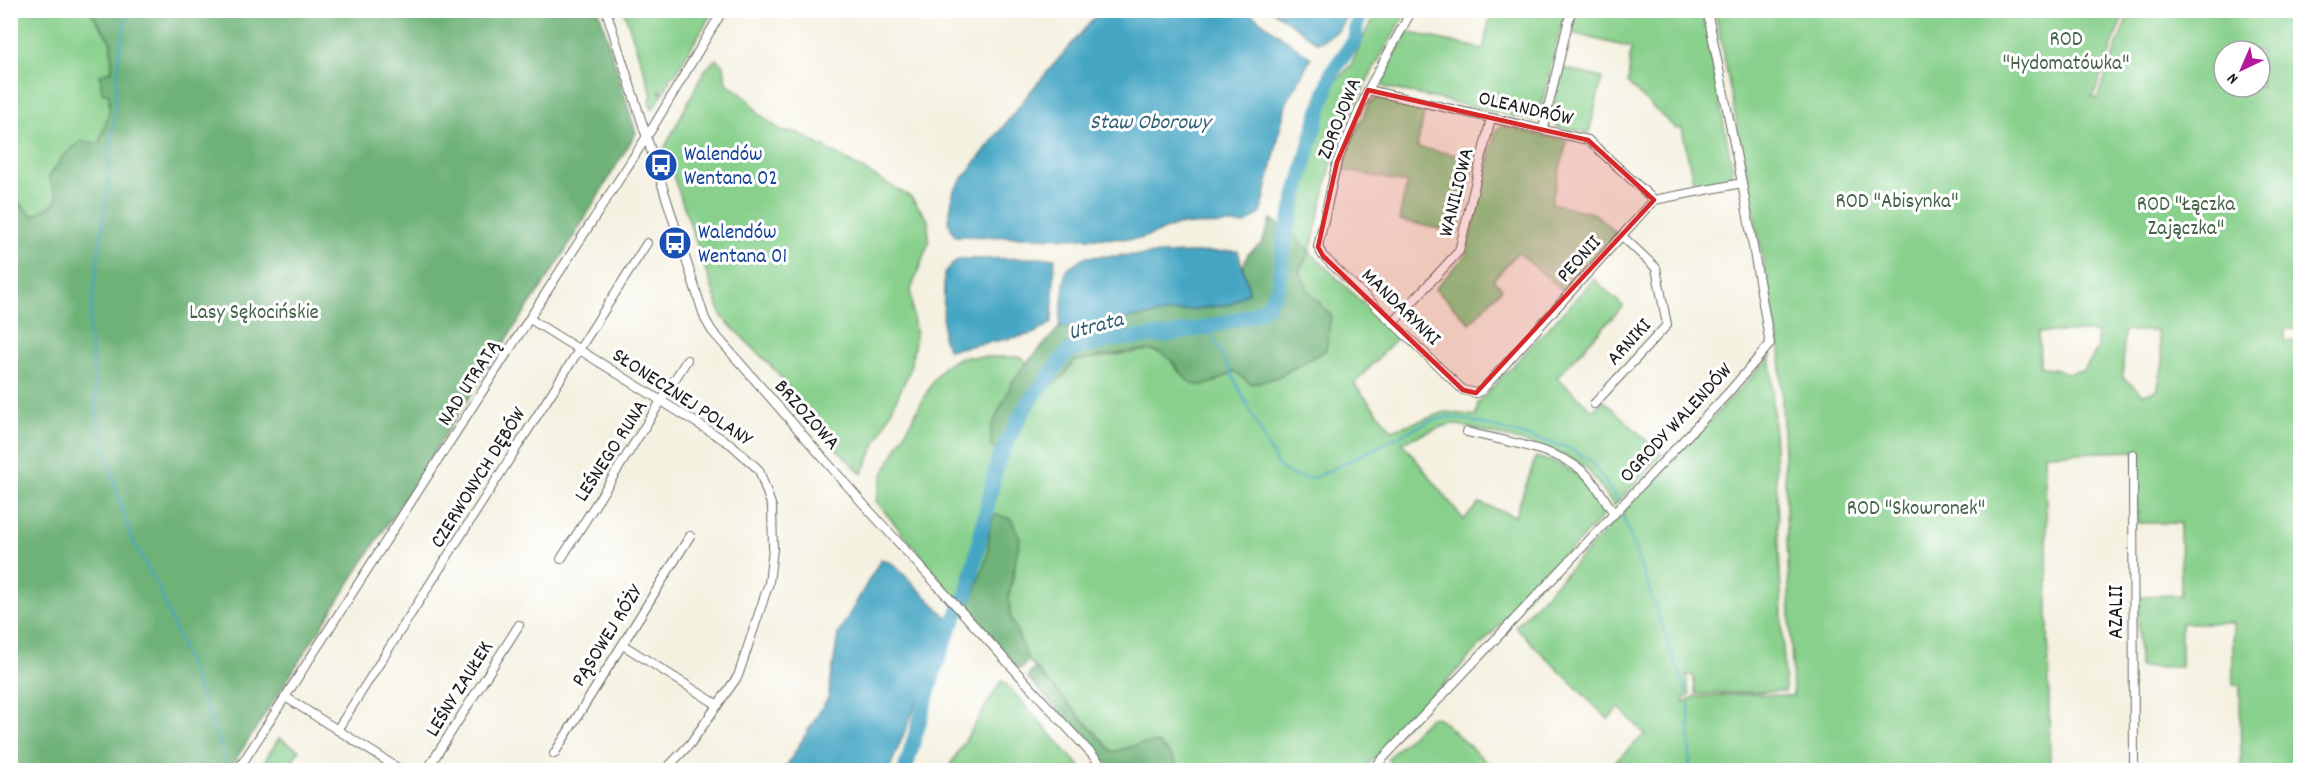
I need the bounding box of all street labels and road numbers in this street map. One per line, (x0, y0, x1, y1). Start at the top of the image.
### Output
street label: ZDROJOWA (1311, 74, 1371, 164)
street label: OLEANDRÓW (1475, 84, 1577, 136)
street label: WANILIOWA (1432, 145, 1483, 241)
street label: PEONII (1551, 229, 1610, 290)
street label: MANDARYNKI (1353, 262, 1447, 354)
street label: ARNIKI (1601, 312, 1660, 373)
street label: NAD UTRATĄ (431, 335, 510, 433)
street label: SŁONECZNEJ POLANY (605, 342, 758, 456)
street label: OGRODY WALENDÓW (1614, 357, 1742, 491)
street label: BRZOZOWA (766, 374, 846, 458)
street label: LEŚNEGO RUNA (568, 395, 657, 509)
street label: CZERWONYCH DĘBÓW (424, 401, 536, 555)
street label: PĄSOWEJ RÓŻY (565, 579, 652, 693)
street label: AZALII (2103, 585, 2133, 639)
street label: LEŚNY ZAUŁEK (419, 635, 502, 744)

